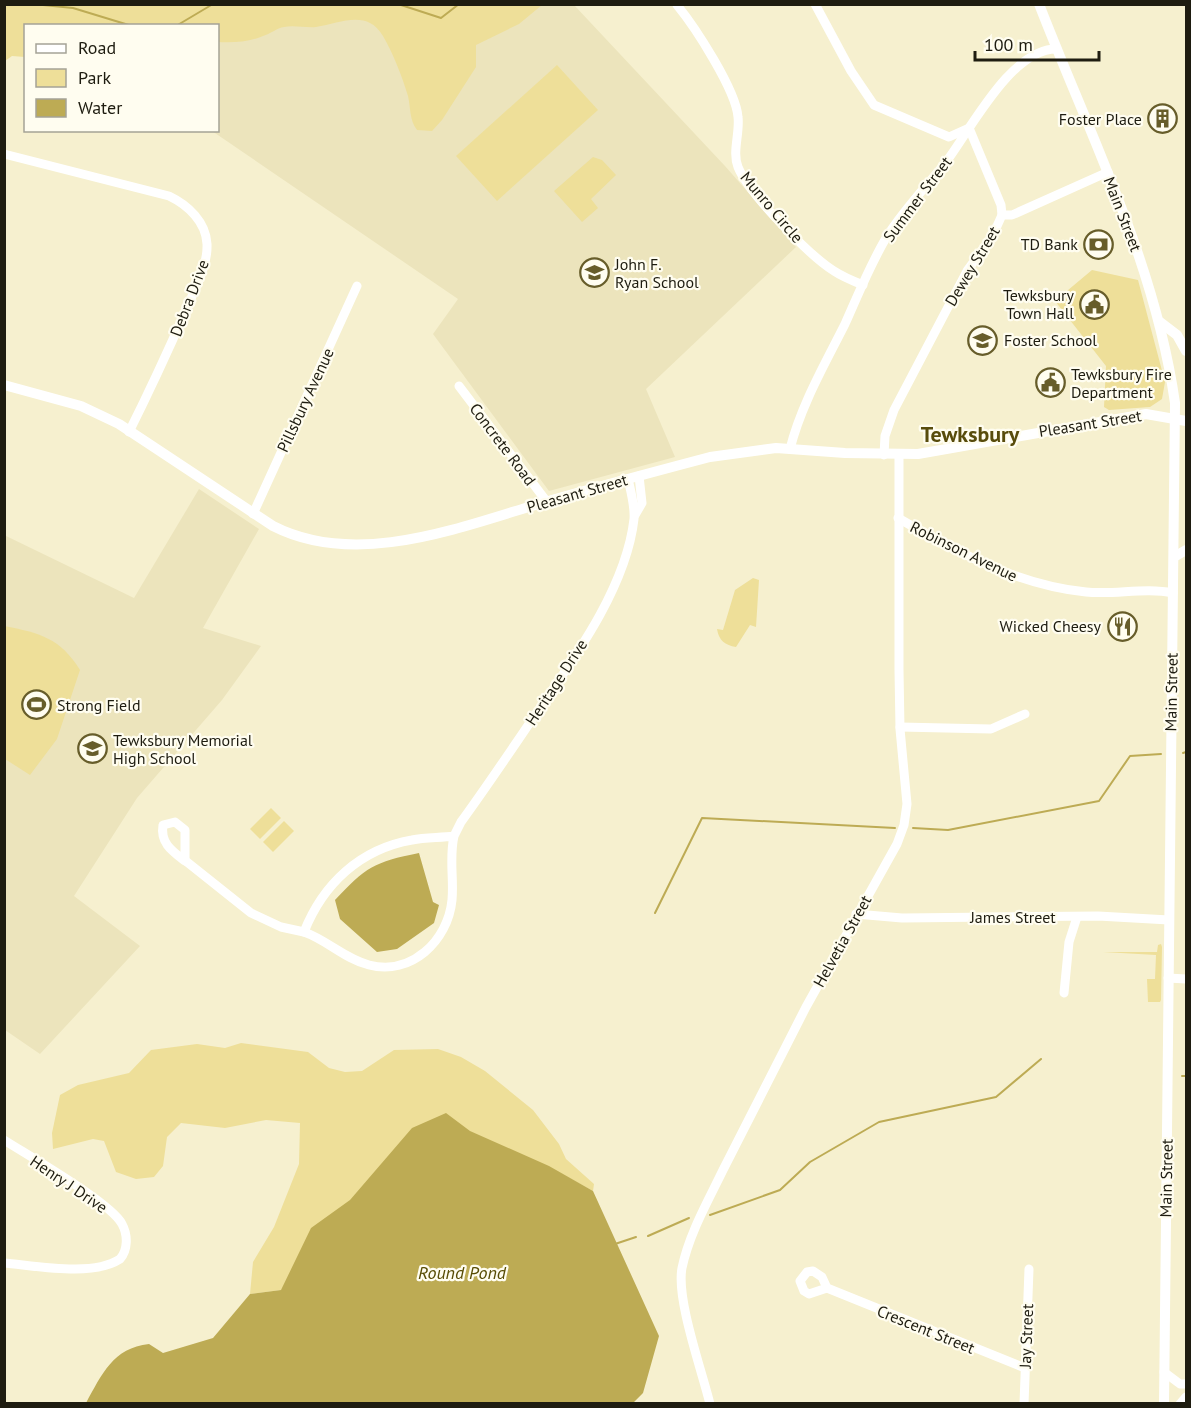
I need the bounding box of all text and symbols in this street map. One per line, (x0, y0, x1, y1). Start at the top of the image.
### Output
legend (24, 24, 219, 132)
scale bar (975, 24, 1100, 62)
text: 100 m (984, 33, 1033, 56)
text: Road (78, 36, 116, 59)
text: Park (78, 66, 111, 89)
text: Water (78, 96, 122, 119)
building icon: Foster Place (1147, 103, 1179, 135)
place label: Foster Place (1059, 109, 1142, 129)
street label: Summer Street (878, 152, 956, 246)
street label: Munro Circle (736, 167, 808, 247)
street label: Main Street (1100, 174, 1147, 255)
street label: Dewey Street (940, 222, 1004, 310)
bank icon: TD Bank (1083, 228, 1115, 260)
place label: TD Bank (1021, 234, 1078, 254)
place label: John F. Ryan School (614, 254, 699, 292)
street label: Debra Drive (165, 257, 213, 339)
school or university icon: John F. Ryan School (578, 257, 610, 289)
place label: Tewksbury Town Hall (1003, 285, 1075, 323)
public building icon: Tewksbury Town Hall (1079, 288, 1111, 320)
school or university icon: Foster School (967, 324, 999, 356)
place label: Foster School (1004, 330, 1097, 350)
street label: Pillsbury Avenue (272, 345, 338, 455)
place label: Tewksbury Fire Department (1071, 364, 1172, 402)
public building icon: Tewksbury Fire Department (1034, 367, 1066, 399)
street label: Concrete Road (465, 399, 541, 489)
street label: Pleasant Street (1037, 405, 1143, 441)
district label: Tewksbury (921, 420, 1020, 448)
street label: Pleasant Street (524, 469, 630, 517)
street label: Robinson Avenue (907, 516, 1021, 586)
restaurant icon: Wicked Cheesy (1106, 610, 1138, 642)
place label: Wicked Cheesy (1000, 616, 1102, 636)
street label: Heritage Drive (521, 635, 591, 729)
street label: Main Street (1160, 652, 1182, 732)
sports icon: Strong Field (20, 689, 52, 721)
place label: Strong Field (57, 695, 141, 715)
place label: Tewksbury Memorial High School (113, 730, 253, 768)
school or university icon: Tewksbury Memorial High School (76, 733, 108, 765)
street label: Helvetia Street (809, 891, 876, 990)
street label: James Street (969, 907, 1056, 927)
street label: Main Street (1155, 1138, 1177, 1218)
street label: Henry J Drive (27, 1151, 111, 1217)
water label: Round Pond (418, 1261, 507, 1284)
street label: Crescent Street (874, 1300, 978, 1358)
street label: Jay Street (1015, 1303, 1037, 1370)

